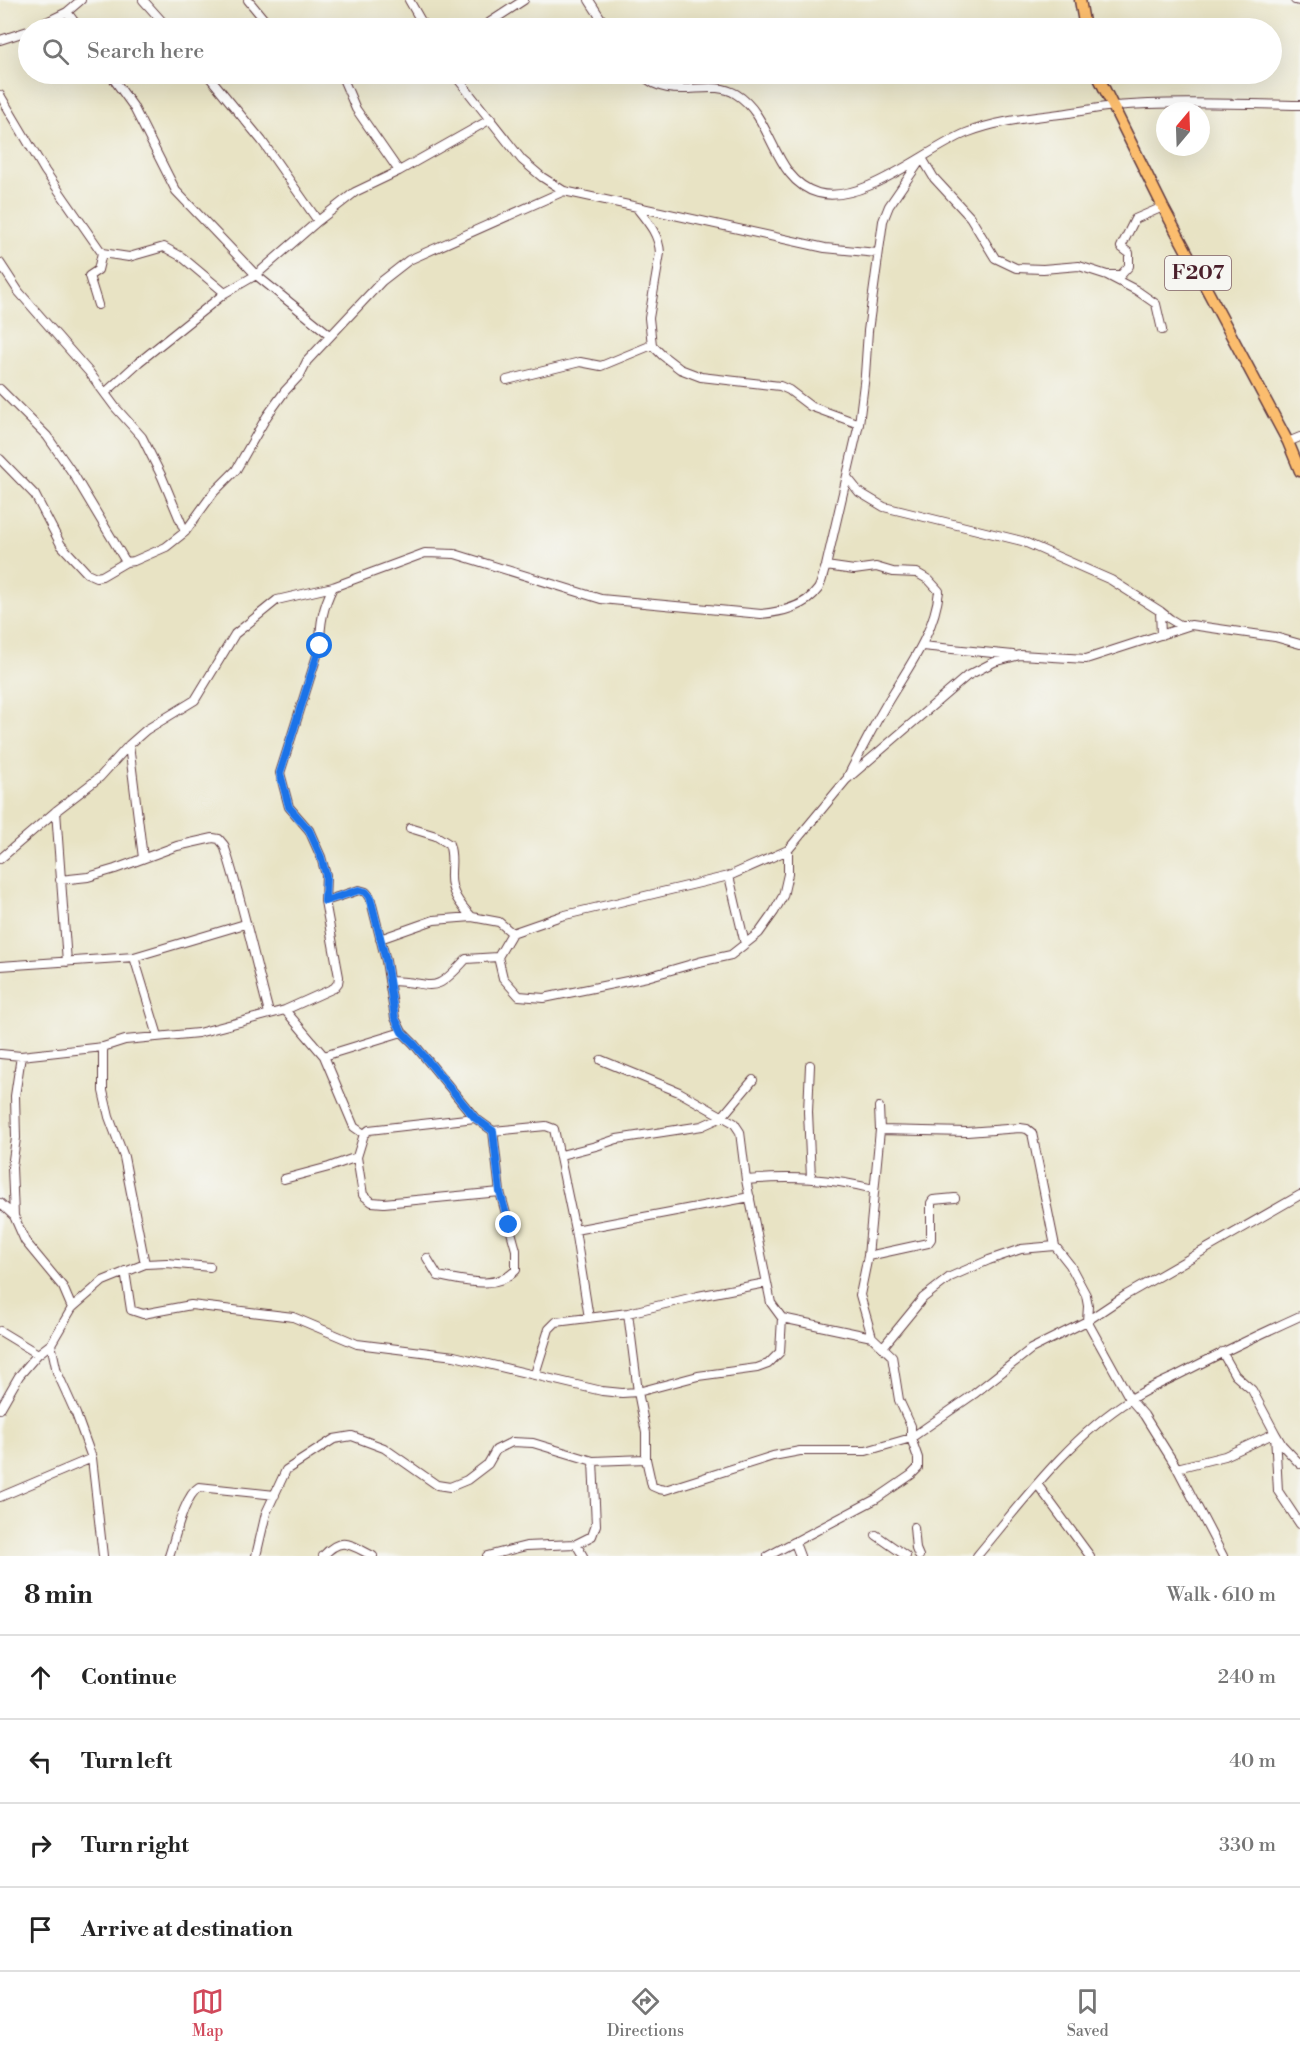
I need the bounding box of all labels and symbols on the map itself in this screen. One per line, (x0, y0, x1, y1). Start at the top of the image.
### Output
north arrow (1156, 102, 1210, 156)
road number: F207 (1165, 256, 1231, 290)
route start (306, 632, 332, 658)
route end (495, 1211, 521, 1237)

